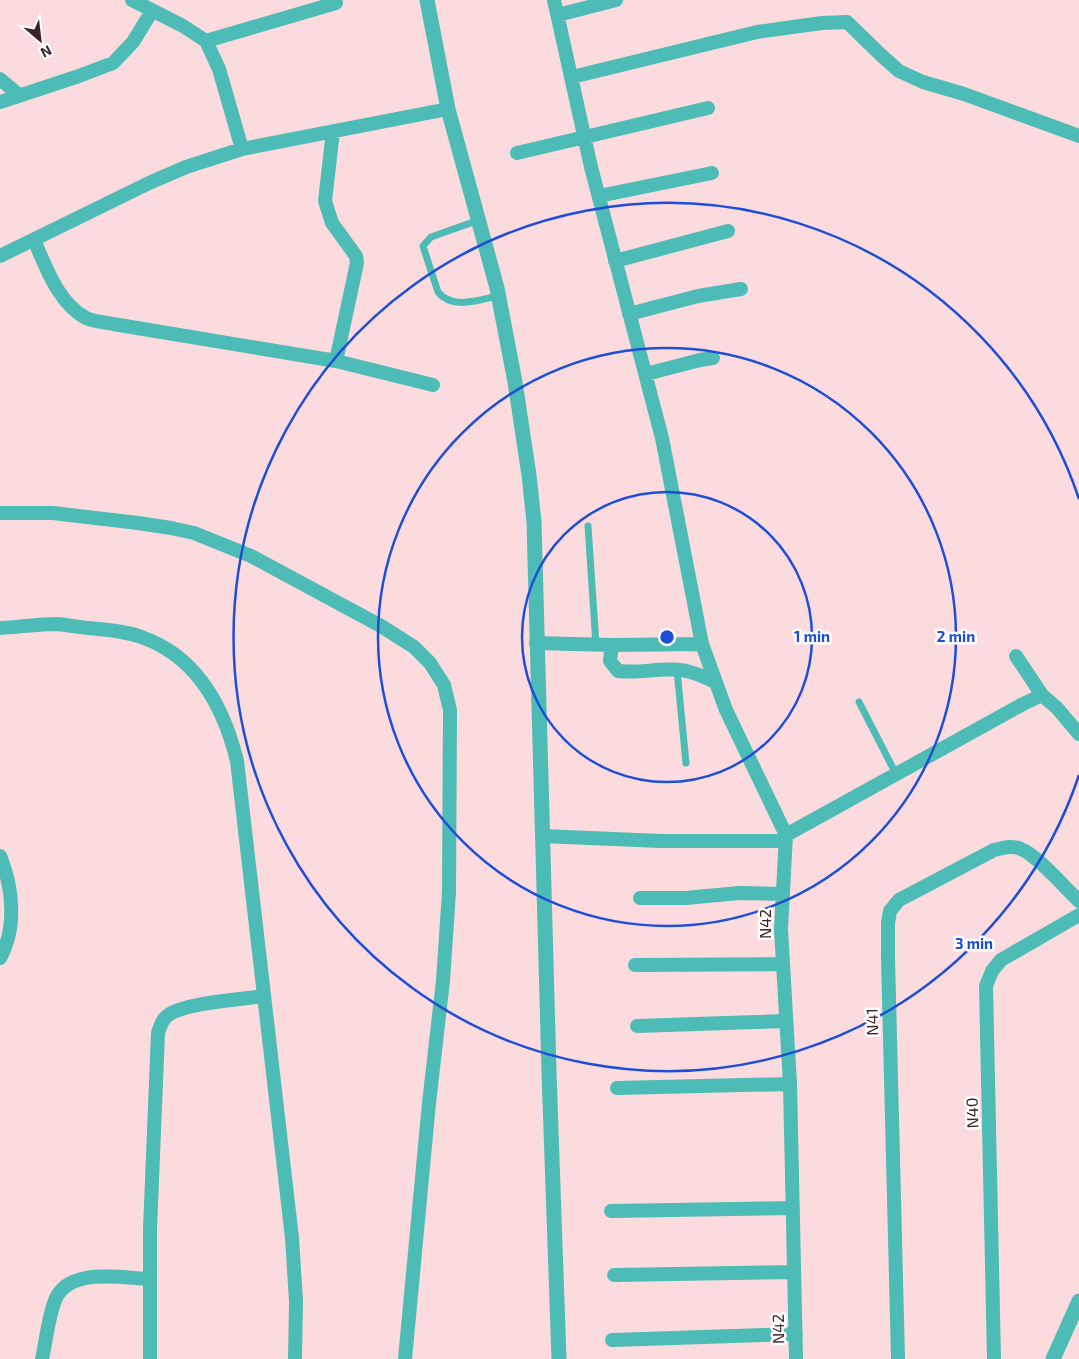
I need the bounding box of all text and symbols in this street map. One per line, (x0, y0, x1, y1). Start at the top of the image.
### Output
north arrow (15, 15, 65, 65)
text: N (38, 42, 55, 62)
text: 1 min (794, 627, 830, 645)
text: 2 min (937, 627, 975, 645)
centre of rings (658, 628, 676, 646)
street label: N42 (755, 909, 774, 939)
text: 3 min (955, 934, 993, 952)
street label: N41 (862, 1008, 881, 1036)
street label: N40 (961, 1097, 982, 1129)
street label: N42 (768, 1314, 787, 1344)

